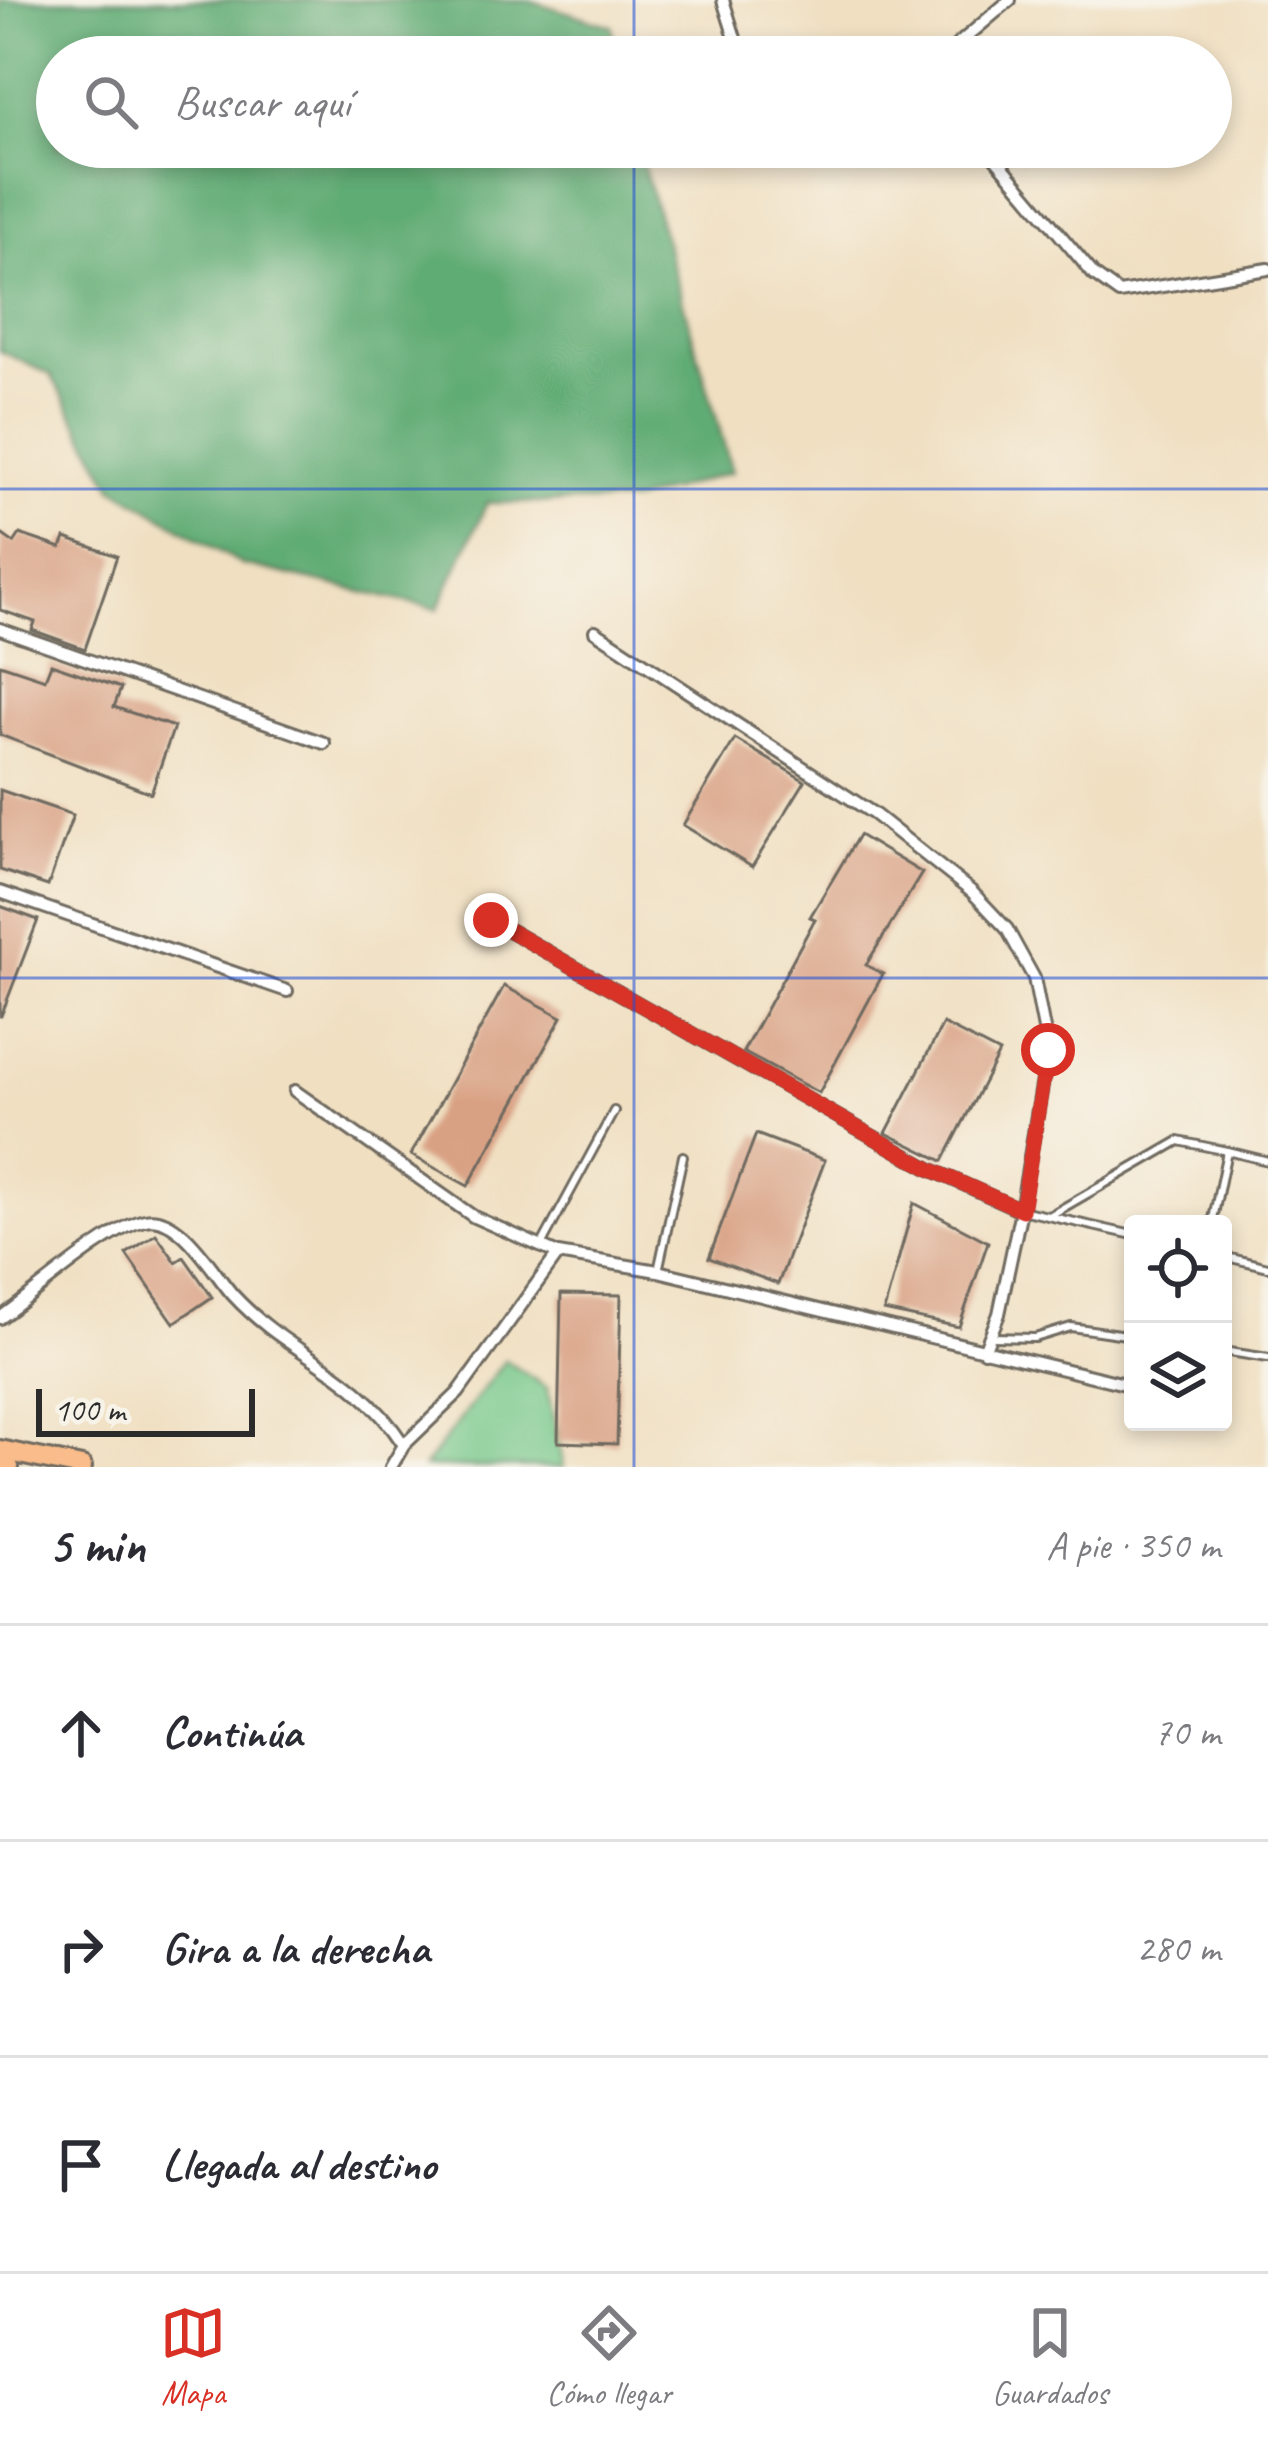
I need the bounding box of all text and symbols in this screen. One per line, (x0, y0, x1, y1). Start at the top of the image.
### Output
search box (36, 36, 1232, 168)
icon: search (78, 69, 144, 135)
text: Buscar aquí (174, 74, 350, 131)
route end (464, 893, 518, 947)
route start (1021, 1023, 1075, 1077)
map controls (1124, 1215, 1232, 1431)
button: locate (1124, 1215, 1232, 1323)
button: layers (1124, 1323, 1232, 1431)
scale bar (36, 1383, 255, 1436)
text: 100 m (54, 1389, 125, 1431)
text: 5 min (48, 1513, 145, 1577)
text: A pie · 350 m (1046, 1521, 1220, 1570)
icon: ahead (48, 1700, 114, 1766)
text: Continúa (162, 1704, 302, 1761)
text: 70 m (1154, 1708, 1220, 1757)
icon: right (48, 1916, 114, 1982)
text: Gira a la derecha (162, 1920, 429, 1977)
text: 280 m (1136, 1924, 1220, 1973)
icon: arrive (48, 2132, 114, 2198)
text: Llegada al destino (162, 2136, 436, 2193)
tab: Mapa (160, 2300, 226, 2414)
tab: Cómo llegar (547, 2300, 672, 2414)
tab: Guardados (992, 2300, 1108, 2414)

